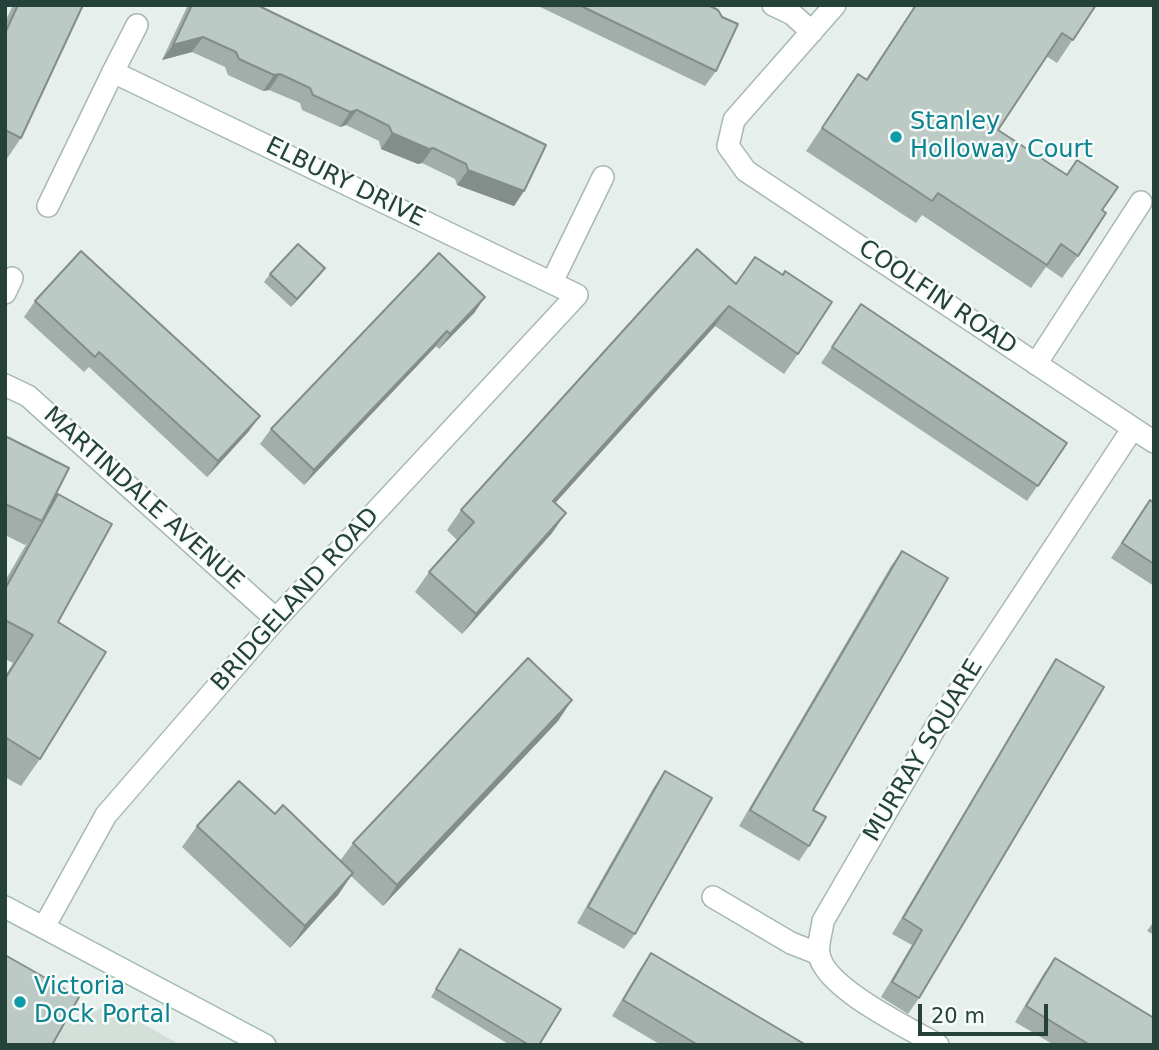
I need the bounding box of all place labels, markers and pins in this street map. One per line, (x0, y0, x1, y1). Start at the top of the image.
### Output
place label: Stanley Holloway Court (910, 109, 1093, 165)
marker: Stanley Holloway Court (888, 129, 904, 145)
place label: Victoria Dock Portal (34, 974, 171, 1030)
marker: Victoria Dock Portal (12, 994, 28, 1010)

